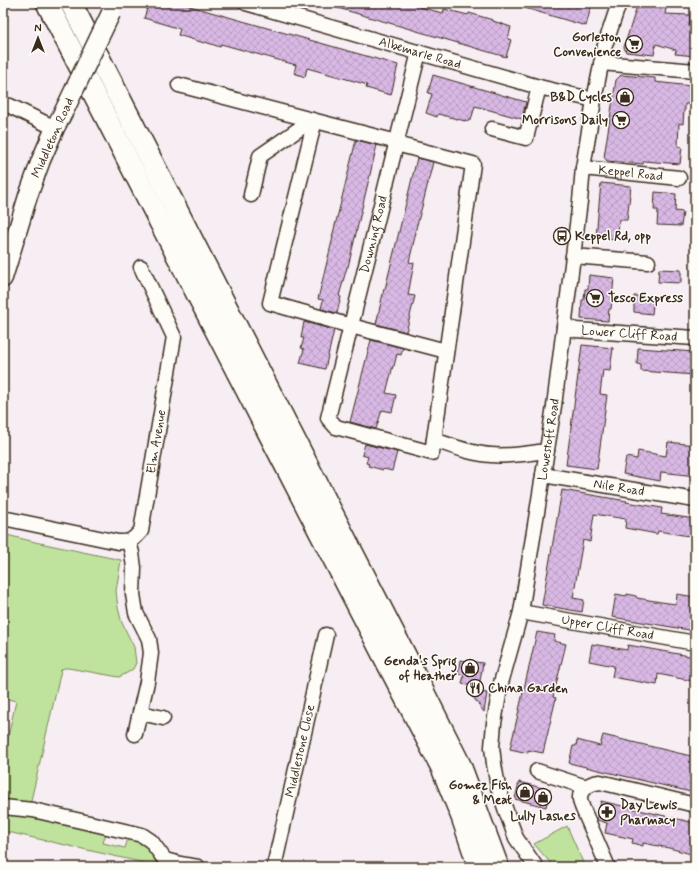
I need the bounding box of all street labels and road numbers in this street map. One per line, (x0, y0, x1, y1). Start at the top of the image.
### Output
street label: Albemarle Road (377, 33, 463, 73)
street label: Middleton Road (28, 95, 78, 181)
street label: Keppel Road (598, 161, 664, 185)
street label: Downing Road (356, 194, 391, 275)
street label: Lower Cliff Road (581, 322, 678, 345)
street label: Lowestoft Road (534, 397, 563, 482)
street label: Elm Avenue (142, 408, 170, 475)
street label: Nile Road (592, 475, 646, 500)
street label: Upper Cliff Road (560, 611, 655, 644)
street label: Middlestone Close (281, 703, 319, 799)

